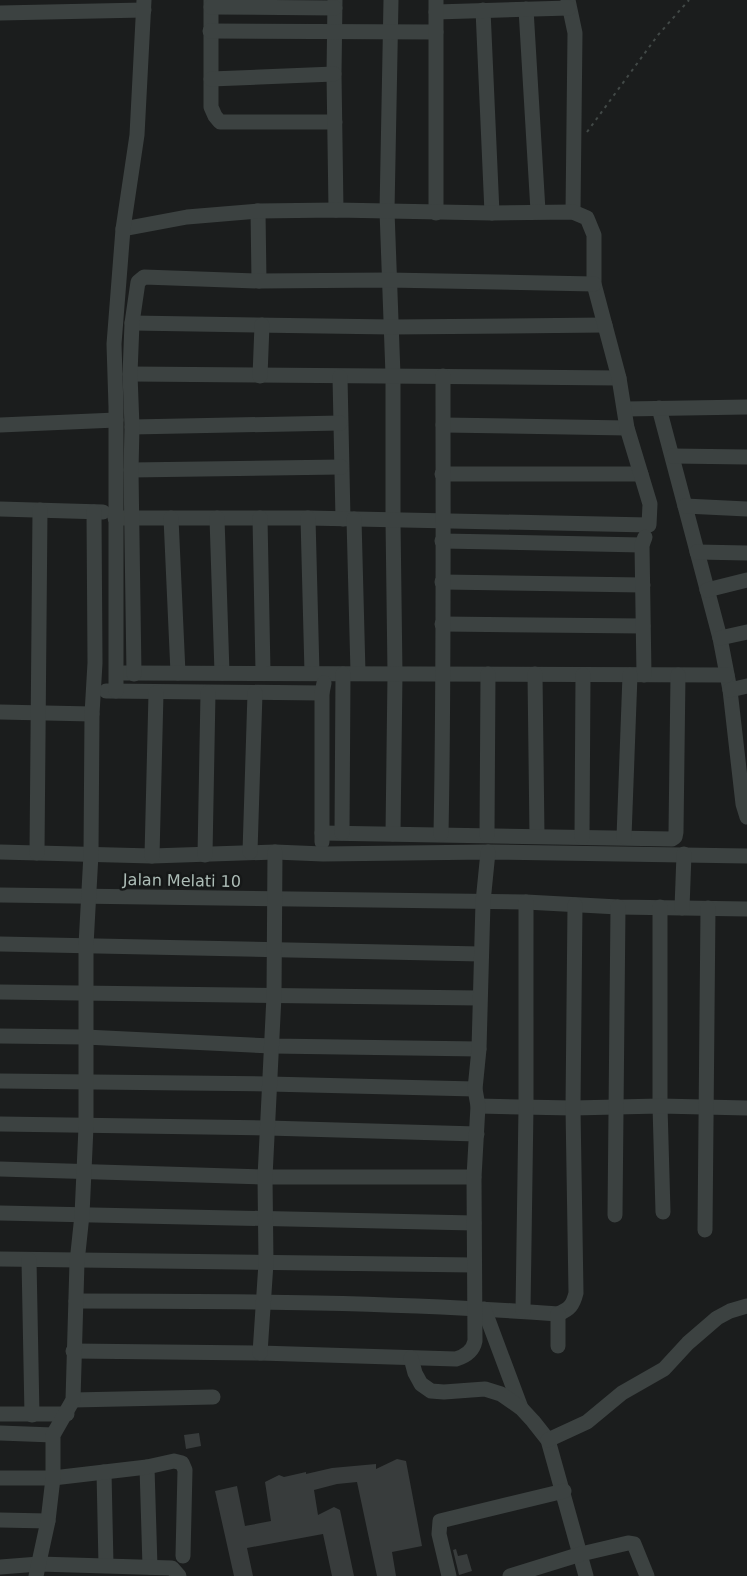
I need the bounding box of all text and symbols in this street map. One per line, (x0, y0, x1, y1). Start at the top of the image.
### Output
street label: Jalan Melati 10 (122, 870, 241, 891)

